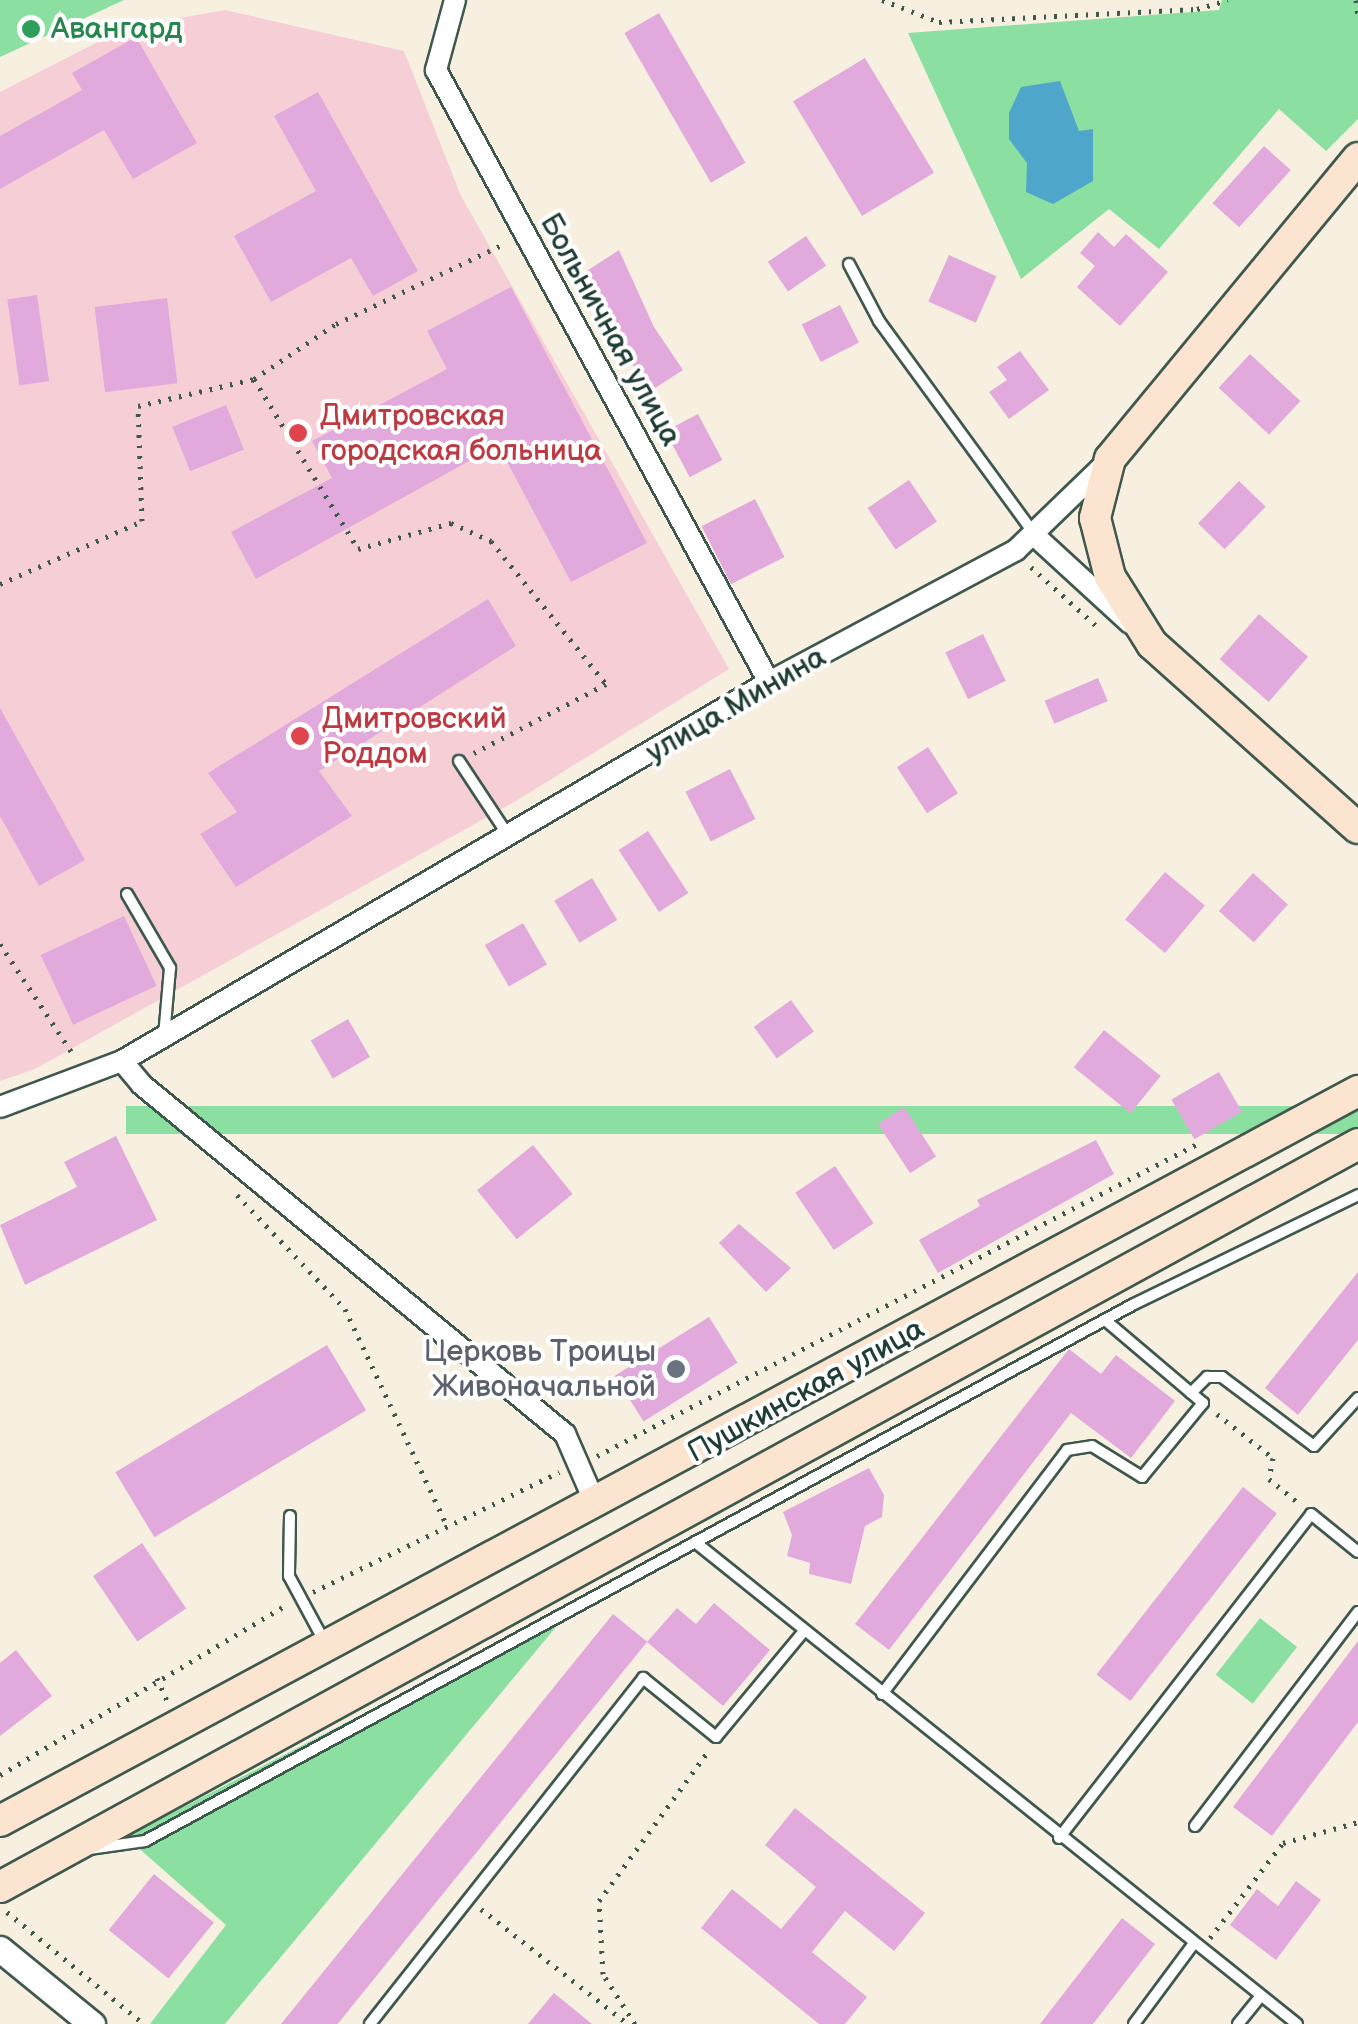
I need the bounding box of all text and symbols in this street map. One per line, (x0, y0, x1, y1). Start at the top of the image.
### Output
place label: Авангард (51, 11, 183, 47)
marker: Авангард (20, 18, 42, 40)
street label: Больничная улица (531, 208, 689, 452)
place label: Дмитровская городская больница (320, 398, 602, 468)
marker: Дмитровская городская больница (285, 420, 311, 446)
street label: улица Минина (640, 639, 832, 771)
place label: Дмитровский Роддом (322, 701, 507, 772)
marker: Дмитровский Роддом (287, 723, 313, 749)
street label: Пушкинская улица (681, 1311, 931, 1471)
place label: Церковь Троицы Живоначальной (424, 1334, 656, 1404)
marker: Церковь Троицы Живоначальной (665, 1358, 687, 1380)

